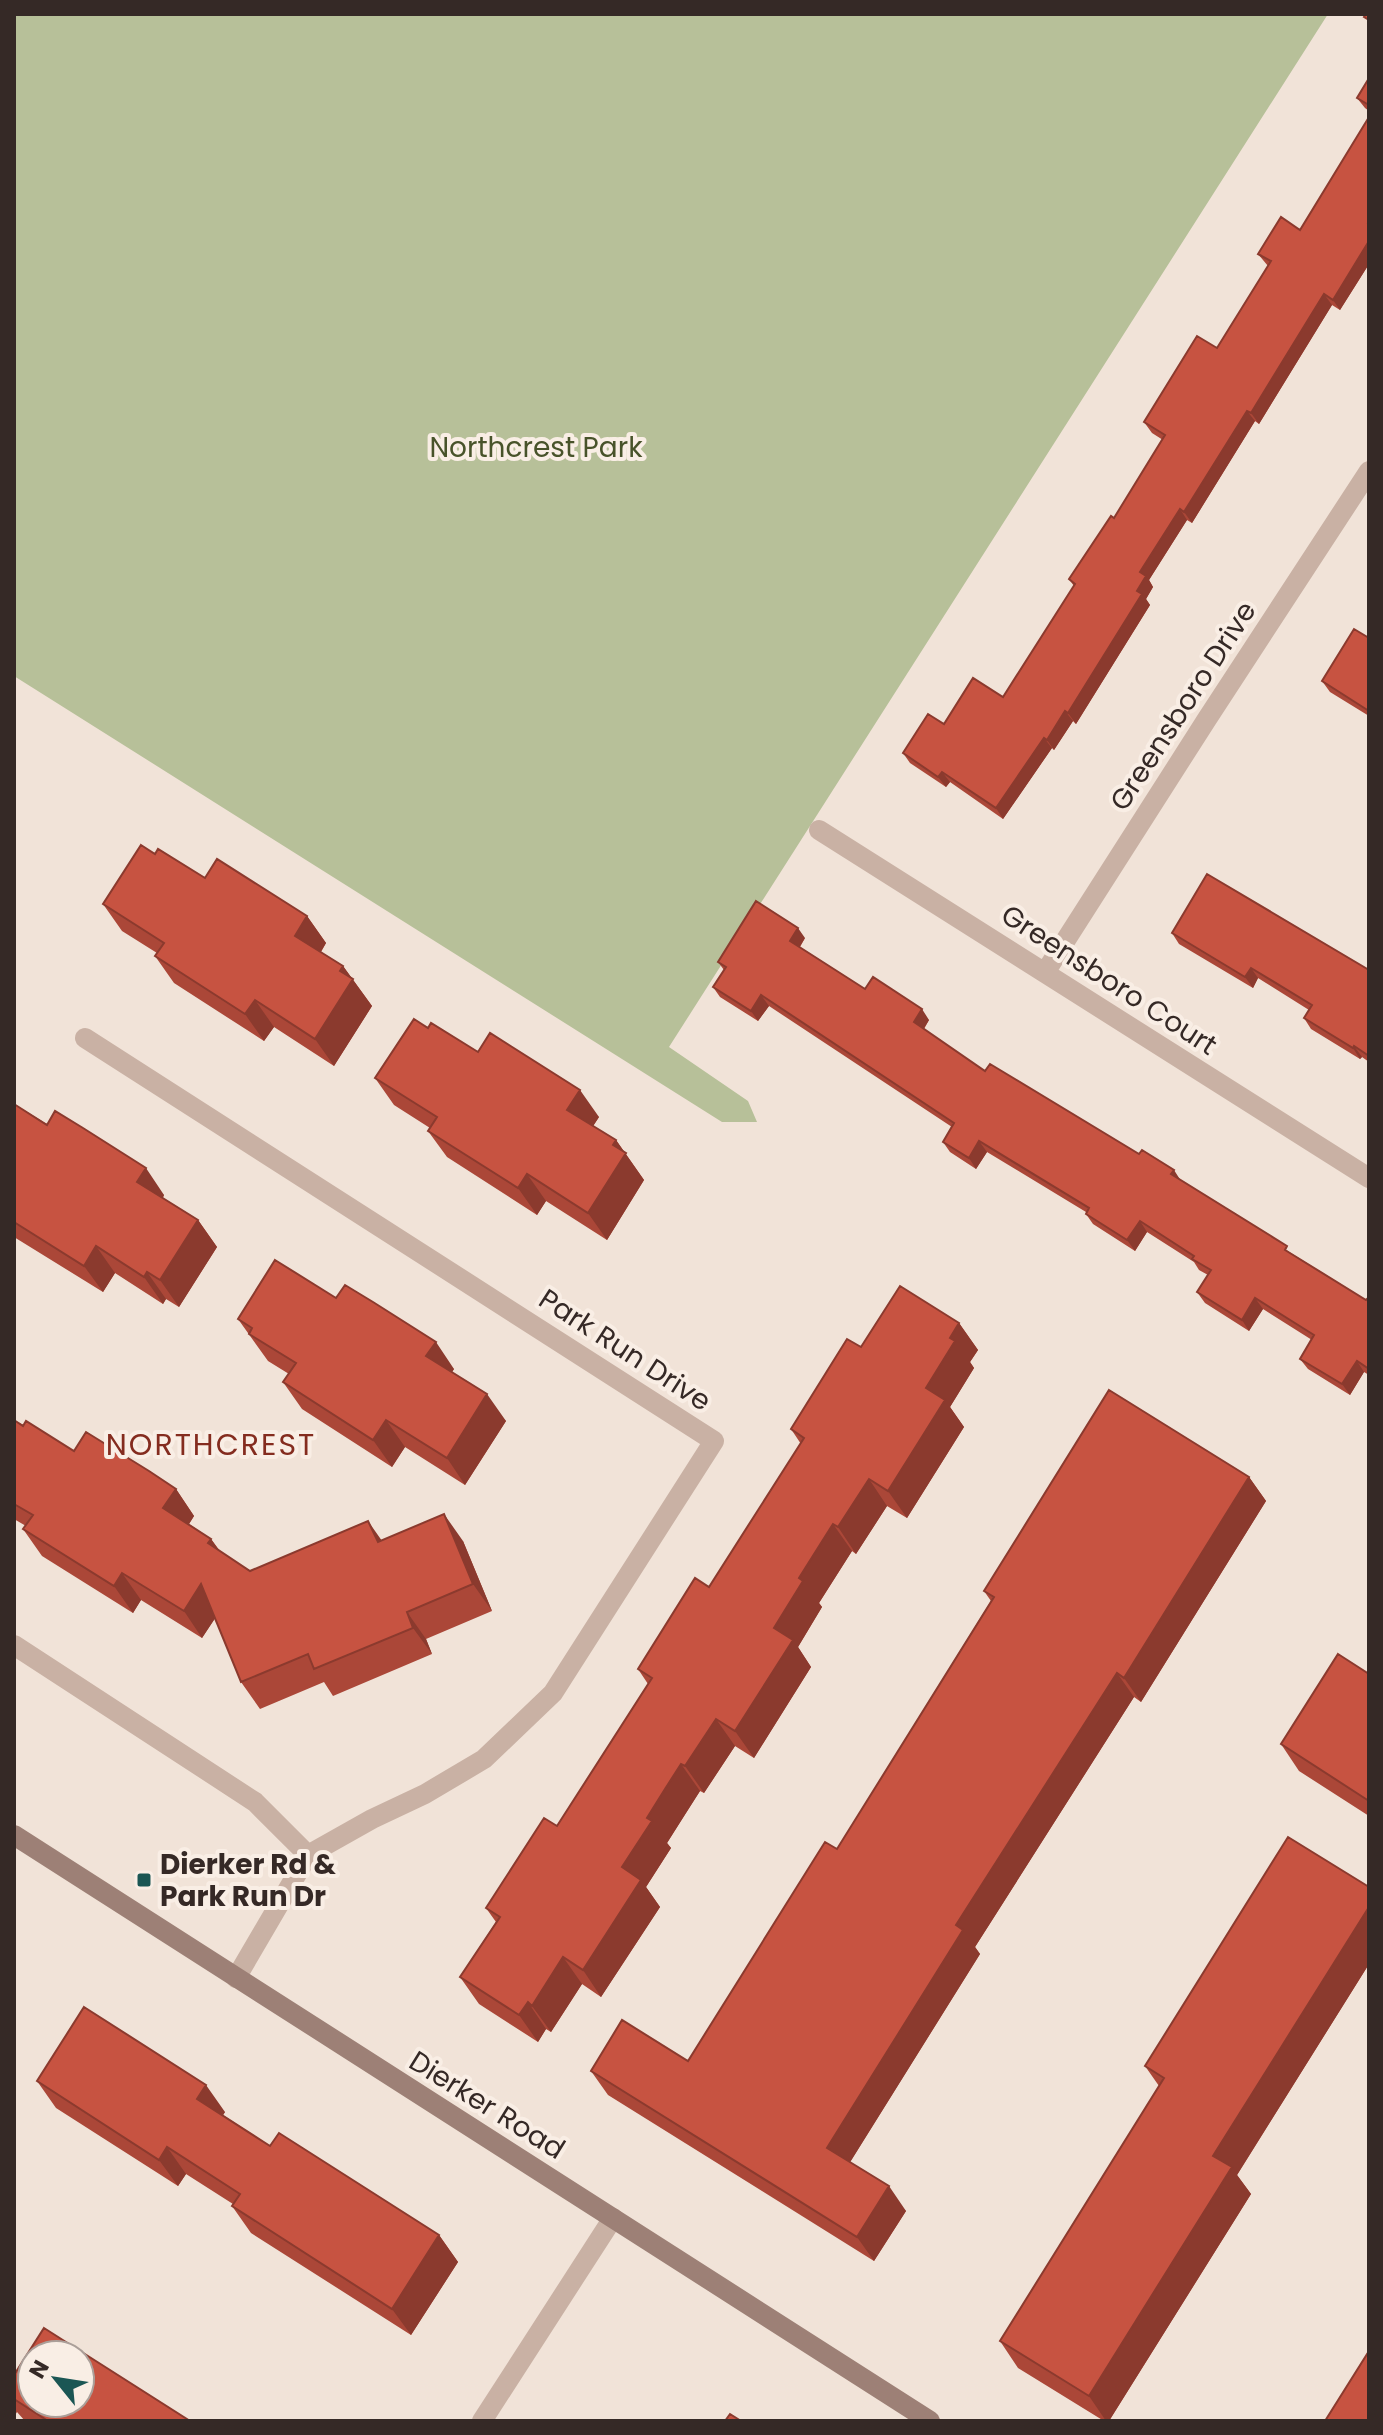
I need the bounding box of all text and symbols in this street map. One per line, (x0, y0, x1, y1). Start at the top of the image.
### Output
park label: Northcrest Park (429, 428, 643, 467)
street label: Greensboro Drive (1101, 594, 1265, 818)
street label: Greensboro Court (993, 895, 1225, 1065)
street label: Park Run Drive (531, 1280, 719, 1420)
district label: NORTHCREST (106, 1423, 316, 1466)
place label: Dierker Rd & Park Run Dr (160, 1845, 337, 1916)
marker: Dierker Rd & Park Run Dr (135, 1871, 153, 1889)
street label: Dierker Road (402, 2042, 572, 2168)
north arrow (16, 2339, 96, 2419)
text: N (22, 2354, 57, 2384)

